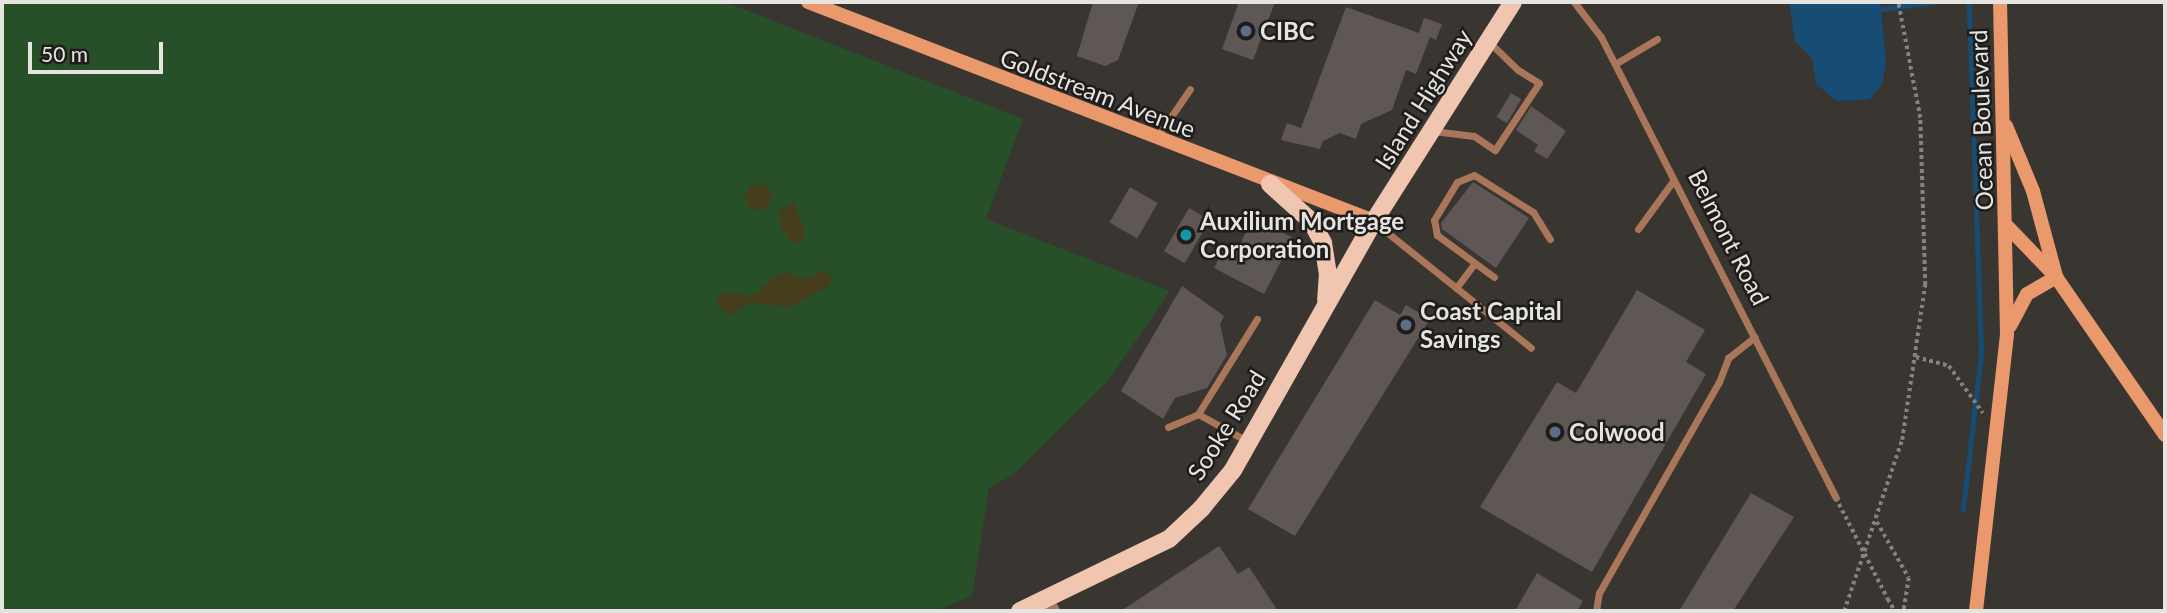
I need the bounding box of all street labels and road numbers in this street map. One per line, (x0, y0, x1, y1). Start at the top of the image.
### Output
street label: Island Highway (1368, 24, 1478, 174)
street label: Ocean Boulevard (1963, 29, 1999, 211)
street label: Goldstream Avenue (996, 42, 1200, 144)
street label: Belmont Road (1683, 164, 1775, 310)
street label: Sooke Road (1181, 365, 1271, 485)

